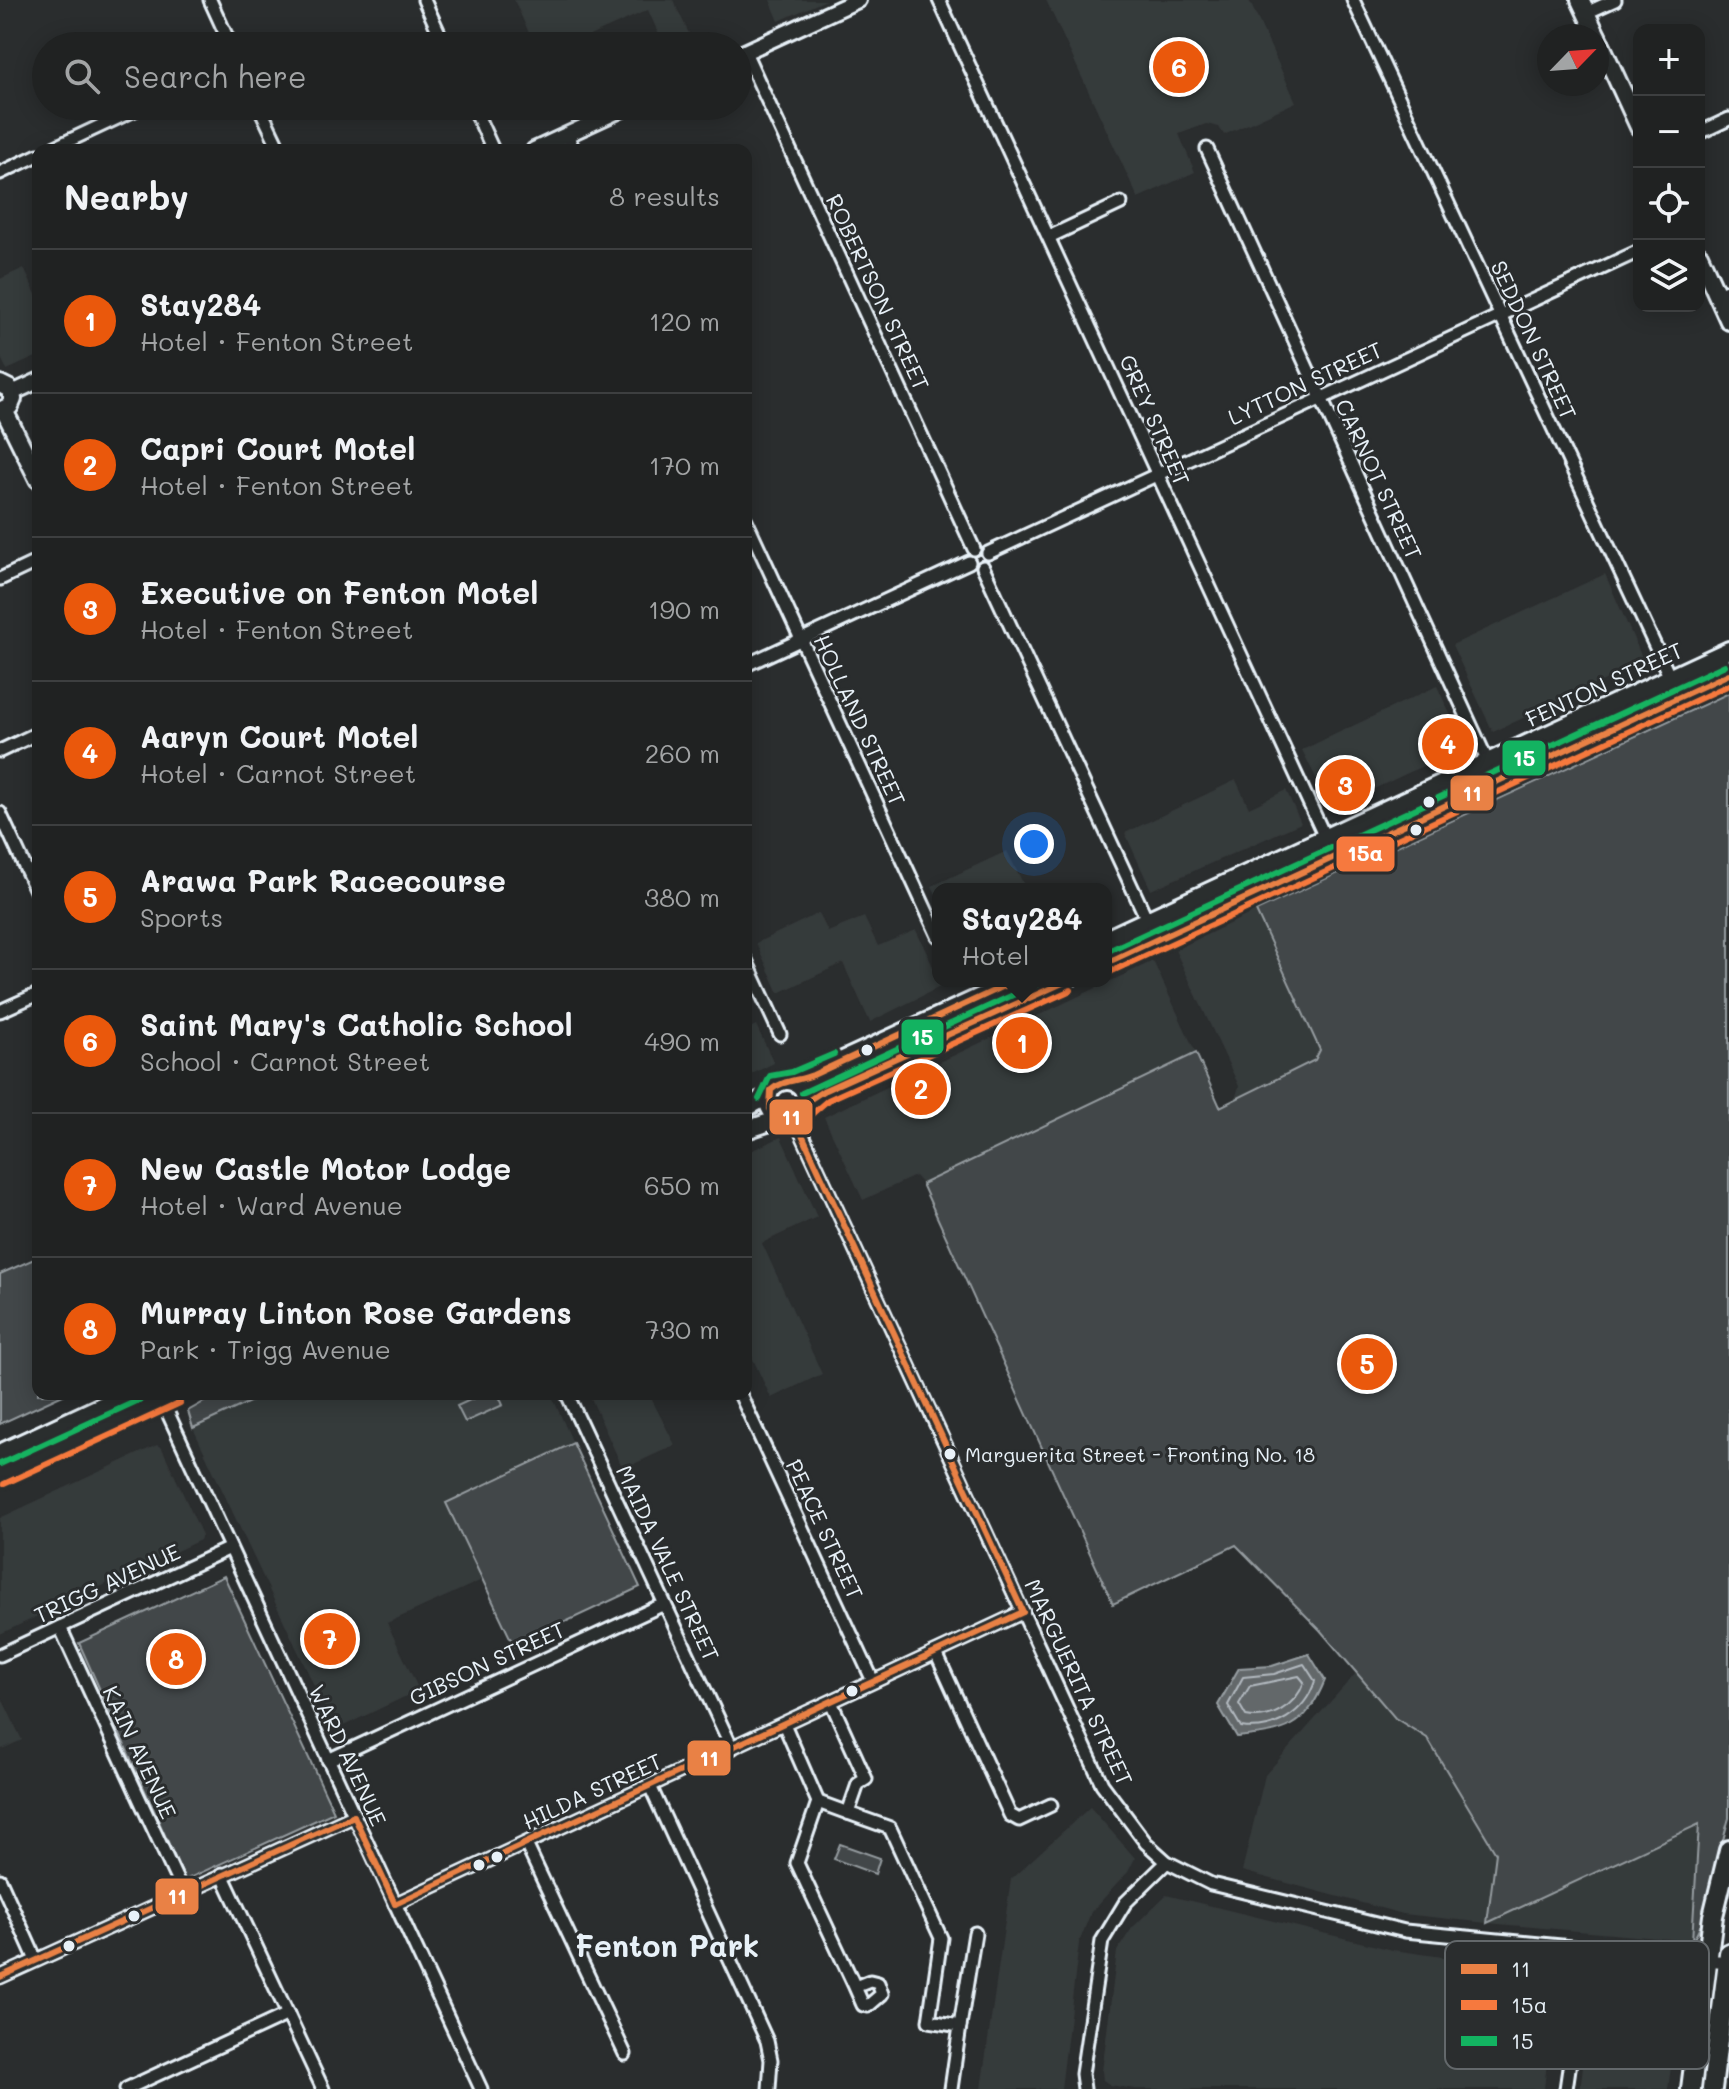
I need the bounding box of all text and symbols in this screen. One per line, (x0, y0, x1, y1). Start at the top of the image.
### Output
north arrow (1537, 24, 1609, 96)
map controls (1633, 24, 1705, 312)
button: + (1633, 24, 1705, 96)
search box (32, 32, 752, 120)
pin: 6 (1153, 37, 1205, 97)
icon: search (60, 54, 104, 98)
text: Search here (124, 56, 307, 96)
button: − (1633, 96, 1705, 168)
button: locate (1633, 168, 1705, 240)
text: Nearby (64, 174, 189, 219)
text: 8 results (609, 179, 720, 213)
street label: ROBERTSON STREET (820, 189, 936, 395)
button: layers (1633, 240, 1705, 312)
street label: SEDDON STREET (1484, 256, 1584, 424)
text: Stay284 (140, 284, 261, 324)
text: 1 (84, 304, 96, 338)
text: 120 m (649, 304, 720, 338)
text: Hotel · Fenton Street (140, 324, 413, 358)
street label: LYTTON STREET (1223, 334, 1387, 432)
street label: GREY STREET (1113, 350, 1197, 490)
street label: CARNOT STREET (1329, 394, 1429, 564)
text: Capri Court Motel (140, 428, 415, 468)
text: 2 (83, 448, 97, 482)
text: 170 m (649, 448, 720, 482)
text: Hotel · Fenton Street (140, 468, 413, 502)
text: Executive on Fenton Motel (140, 572, 538, 612)
text: 3 (82, 592, 98, 626)
text: 190 m (648, 592, 720, 626)
text: Hotel · Fenton Street (140, 612, 413, 646)
street label: HOLLAND STREET (808, 630, 912, 810)
street label: FENTON STREET (1521, 635, 1687, 733)
pin: 4 (1422, 714, 1474, 774)
text: Aaryn Court Motel (140, 716, 418, 756)
text: 4 (82, 736, 98, 770)
text: 260 m (645, 736, 720, 770)
line badge: 15 (1501, 739, 1547, 777)
text: 15 (1513, 743, 1535, 772)
pin: 3 (1319, 755, 1371, 815)
text: Hotel · Carnot Street (140, 756, 416, 790)
line badge: 11 (1449, 774, 1495, 812)
text: 11 (1462, 778, 1482, 807)
unlabelled marker (1421, 794, 1437, 810)
unlabelled marker (1408, 822, 1424, 838)
your location (1014, 824, 1054, 864)
line badge: 15a (1335, 835, 1396, 873)
text: 15a (1347, 838, 1383, 867)
text: Arawa Park Racecourse (140, 860, 506, 900)
text: 5 (82, 880, 98, 914)
text: 380 m (644, 880, 720, 914)
popup (932, 883, 1112, 987)
text: Stay284 (961, 898, 1083, 938)
text: Sports (140, 900, 223, 934)
text: Hotel (961, 938, 1029, 972)
text: Saint Mary's Catholic School (140, 1004, 572, 1044)
pin: 1 (996, 1013, 1048, 1073)
line badge: 15 (900, 1018, 945, 1056)
text: 15 (911, 1022, 933, 1051)
text: 6 (82, 1024, 98, 1058)
text: 490 m (644, 1024, 720, 1058)
unlabelled marker (859, 1042, 875, 1058)
text: School · Carnot Street (140, 1044, 430, 1078)
pin: 2 (895, 1059, 947, 1119)
line badge: 11 (768, 1098, 814, 1136)
text: 11 (781, 1102, 801, 1131)
text: New Castle Motor Lodge (140, 1148, 511, 1188)
text: 7 (83, 1168, 97, 1202)
text: 650 m (644, 1168, 720, 1202)
text: Hotel · Ward Avenue (140, 1188, 403, 1222)
text: Murray Linton Rose Gardens (140, 1292, 572, 1332)
text: 8 (82, 1312, 98, 1346)
text: 730 m (645, 1312, 720, 1346)
text: Park · Trigg Avenue (140, 1332, 391, 1366)
pin: 5 (1341, 1334, 1393, 1394)
place label: Marguerita Street - Fronting No. 18 (965, 1441, 1315, 1467)
marker: Marguerita Street - Fronting No. 18 (942, 1446, 958, 1462)
street label: PEACE STREET (780, 1454, 870, 1604)
street label: MAIDA VALE STREET (610, 1460, 726, 1666)
street label: TRIGG AVENUE (29, 1537, 185, 1629)
street label: MARGUERITA STREET (1018, 1574, 1140, 1790)
pin: 7 (304, 1609, 356, 1669)
street label: GIBSON STREET (404, 1614, 570, 1712)
pin: 8 (150, 1629, 202, 1689)
street label: WARD AVENUE (303, 1680, 393, 1830)
street label: KAIN AVENUE (96, 1681, 184, 1823)
unlabelled marker (844, 1683, 860, 1699)
line badge: 11 (686, 1739, 732, 1777)
text: 11 (699, 1743, 719, 1772)
street label: HILDA STREET (518, 1746, 666, 1836)
unlabelled marker (489, 1849, 505, 1865)
unlabelled marker (471, 1857, 487, 1873)
line badge: 11 (154, 1877, 200, 1916)
text: 11 (167, 1881, 187, 1910)
unlabelled marker (126, 1908, 142, 1924)
district label: Fenton Park (575, 1925, 759, 1965)
unlabelled marker (61, 1938, 77, 1954)
legend (1445, 1941, 1709, 2069)
text: 11 (1511, 1954, 1531, 1983)
text: 15a (1511, 1990, 1547, 2019)
text: 15 (1511, 2026, 1534, 2055)

